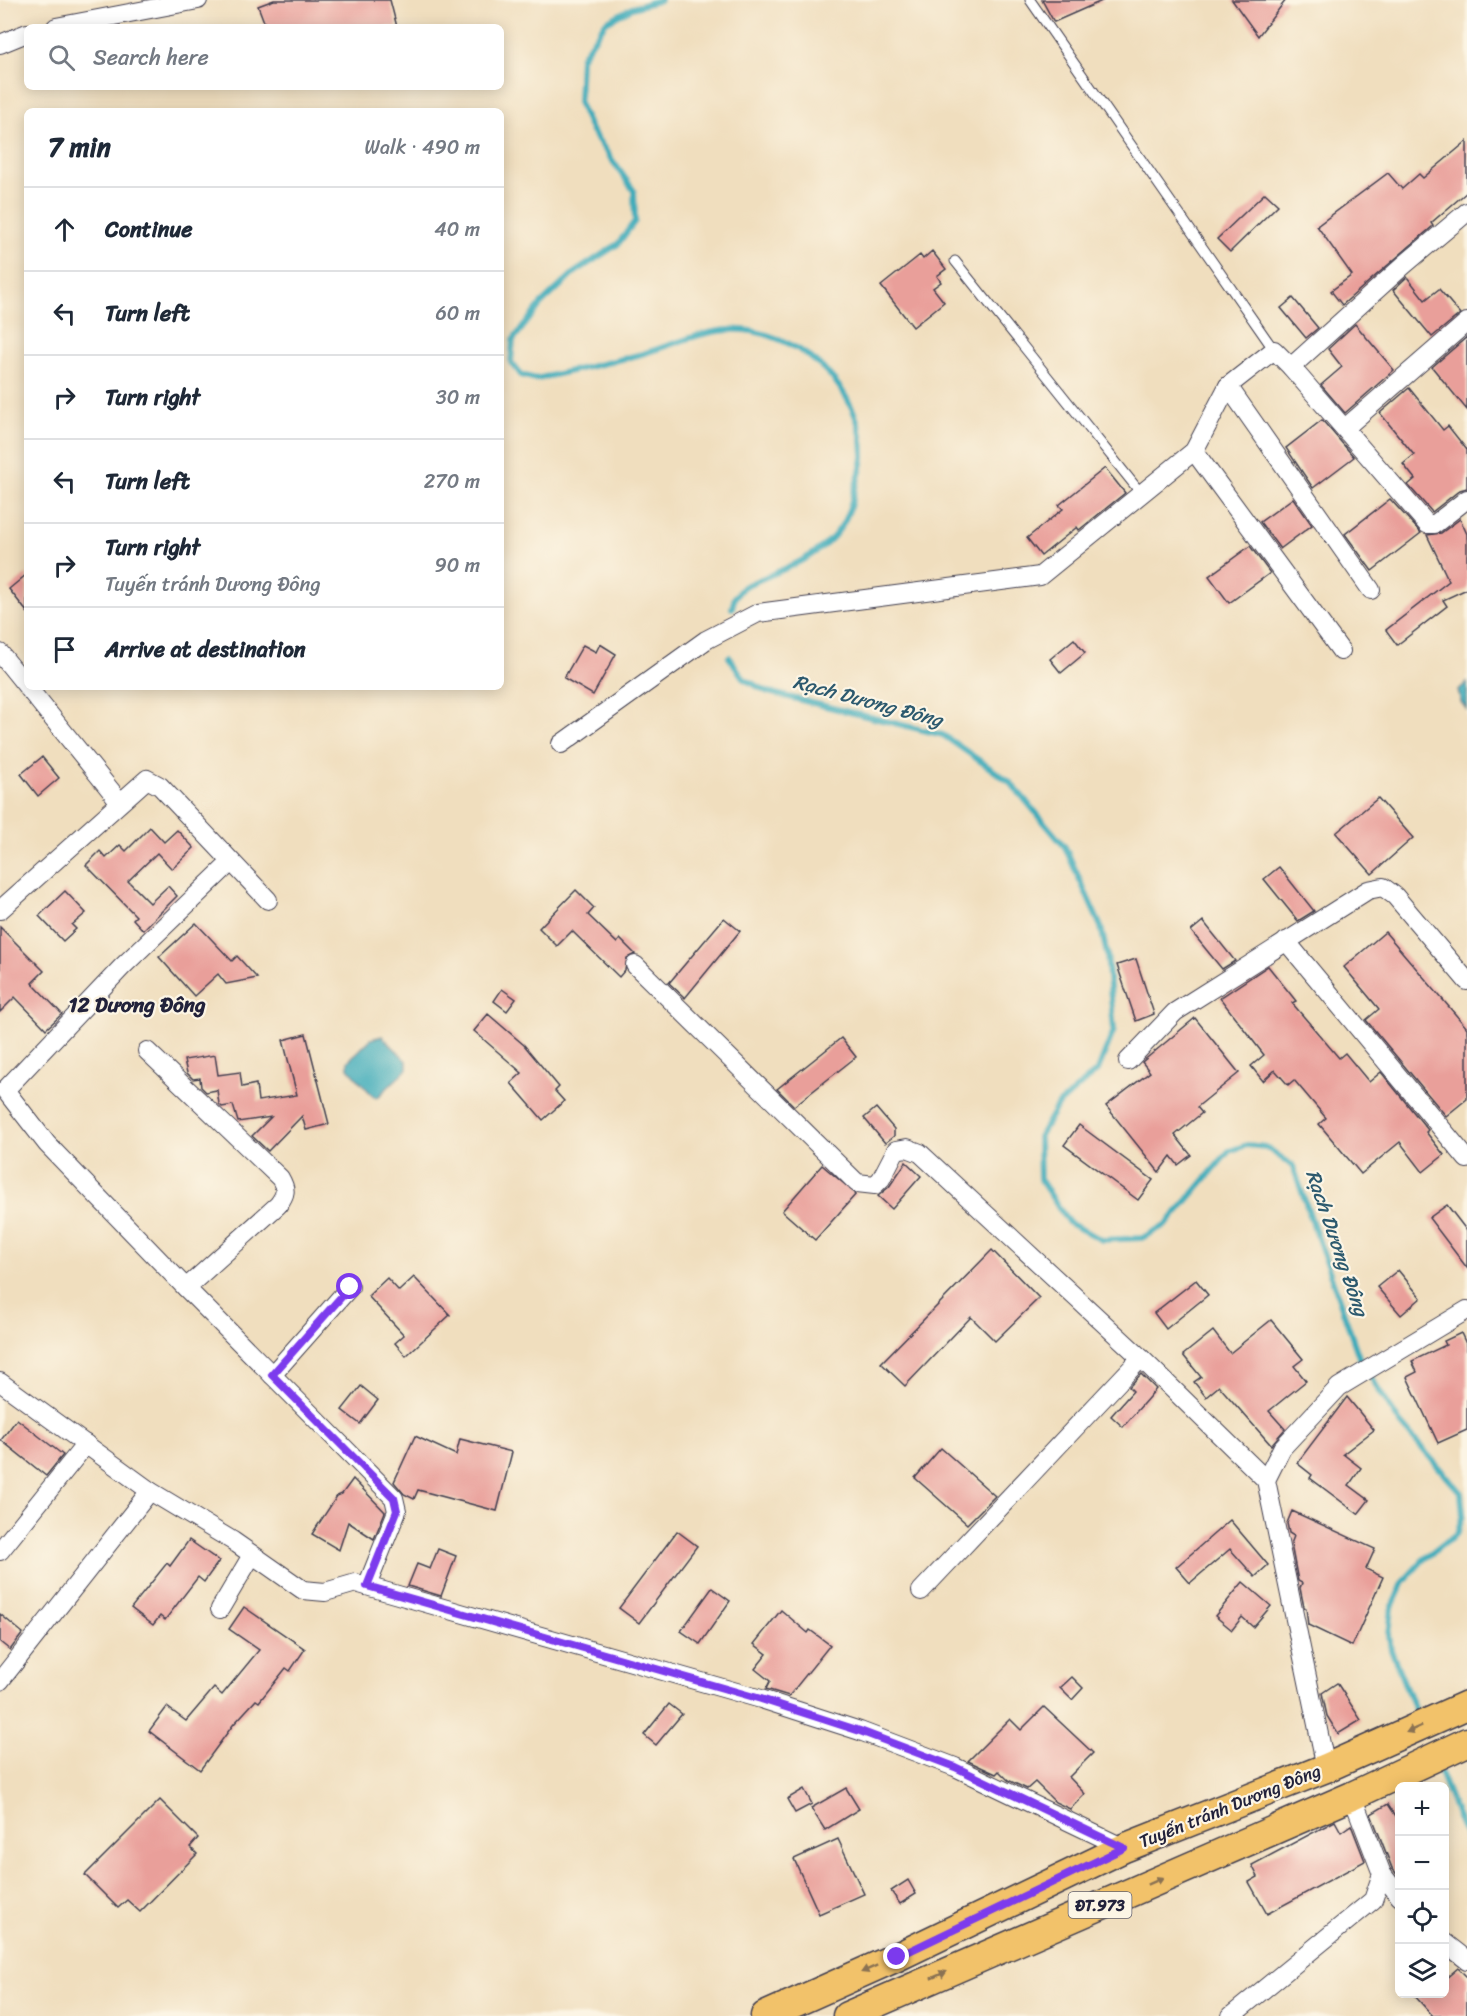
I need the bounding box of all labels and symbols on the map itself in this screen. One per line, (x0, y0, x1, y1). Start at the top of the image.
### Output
water label: Rạch Dương Đông (789, 664, 948, 738)
district label: 12 Dương Đông (68, 986, 206, 1024)
water label: Rạch Dương Đông (1296, 1165, 1379, 1323)
route start (336, 1273, 362, 1299)
one-way arrow (1404, 1724, 1422, 1734)
street label: Tuyến tránh Dương Đông (1134, 1755, 1326, 1857)
one-way arrow (1148, 1876, 1165, 1885)
road number: ĐT.973 (1068, 1892, 1132, 1918)
route end (883, 1943, 909, 1969)
one-way arrow (861, 1965, 878, 1974)
one-way arrow (930, 1970, 948, 1979)

